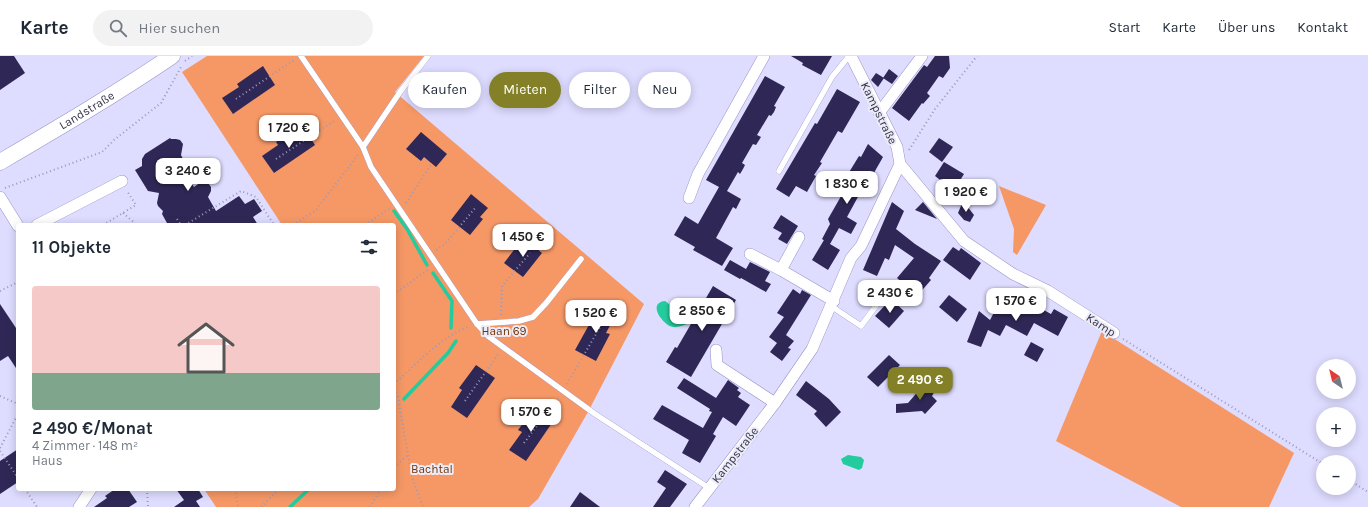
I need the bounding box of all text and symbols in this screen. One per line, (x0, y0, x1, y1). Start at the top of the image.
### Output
search box (93, 10, 373, 46)
text: Karte (20, 17, 69, 39)
icon: search (107, 17, 129, 39)
text: Hier suchen (139, 19, 220, 37)
text: Start (1108, 19, 1140, 36)
text: Karte (1162, 19, 1196, 36)
text: Über uns (1218, 19, 1275, 36)
text: Kontakt (1297, 19, 1348, 36)
chip: Kaufen (408, 72, 481, 108)
chip: Mieten (489, 72, 561, 108)
chip: Filter (569, 72, 630, 108)
chip: Neu (638, 72, 691, 108)
street label: Kampstraße (858, 80, 900, 146)
street label: Landstraße (57, 88, 117, 132)
pin: 1 720 € (252, 115, 326, 149)
text: 1 720 € (268, 120, 310, 135)
pin: 3 240 € (151, 158, 225, 192)
text: 3 240 € (165, 163, 211, 178)
pin: 1 830 € (810, 171, 884, 205)
text: 1 830 € (825, 176, 869, 191)
pin: 1 920 € (929, 179, 1003, 213)
text: 1 920 € (944, 184, 988, 199)
pin: 1 450 € (486, 224, 560, 258)
text: 1 450 € (502, 229, 544, 244)
icon: filters (358, 236, 380, 258)
text: 11 Objekte (32, 237, 111, 257)
pin: 2 430 € (853, 280, 927, 314)
text: 2 430 € (867, 285, 913, 300)
pin: 1 570 € (979, 288, 1053, 322)
text: 1 570 € (995, 293, 1037, 308)
pin: 2 850 € (665, 298, 739, 332)
pin: 1 520 € (559, 300, 633, 334)
text: 2 850 € (679, 303, 725, 318)
text: 1 520 € (574, 305, 618, 320)
street label: Kamp (1084, 310, 1118, 340)
icon: home (170, 312, 242, 384)
park label: Haan 69 (481, 324, 527, 338)
north arrow (1316, 359, 1356, 399)
map controls (1316, 359, 1356, 495)
pin: 2 490 € (883, 367, 957, 401)
text: 2 490 € (897, 372, 943, 387)
pin: 1 570 € (494, 399, 568, 433)
text: 1 570 € (510, 404, 552, 419)
button: + (1316, 407, 1356, 447)
text: 2 490 €/Monat (32, 418, 153, 438)
street label: Kampstraße (709, 424, 761, 486)
text: 4 Zimmer · 148 m² (32, 438, 138, 453)
text: Haus (32, 453, 63, 468)
button: − (1316, 455, 1356, 495)
park label: Bachtal (411, 462, 453, 476)

